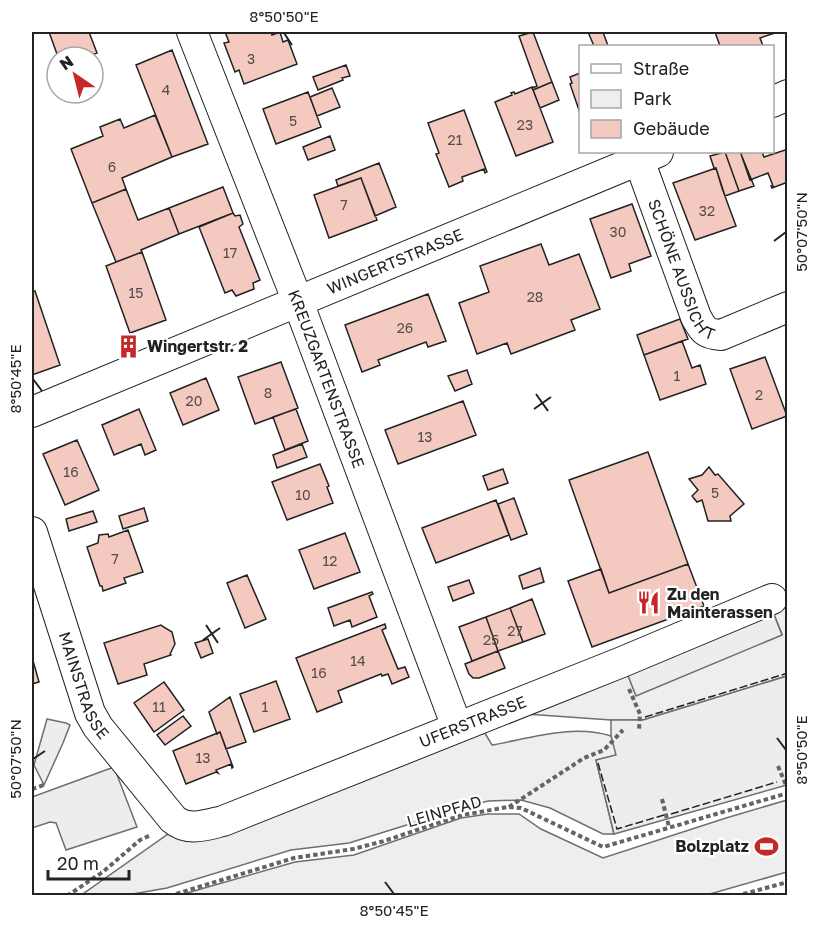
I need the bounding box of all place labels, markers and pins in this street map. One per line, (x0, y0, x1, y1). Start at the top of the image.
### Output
building icon: Wingertstr. 2 (116, 333, 142, 359)
place label: Wingertstr. 2 (147, 336, 248, 356)
place label: Zu den Mainterassen (667, 584, 773, 622)
restaurant icon: Zu den Mainterassen (636, 590, 662, 616)
sports icon: Bolzplatz (754, 833, 780, 859)
place label: Bolzplatz (675, 836, 749, 856)

